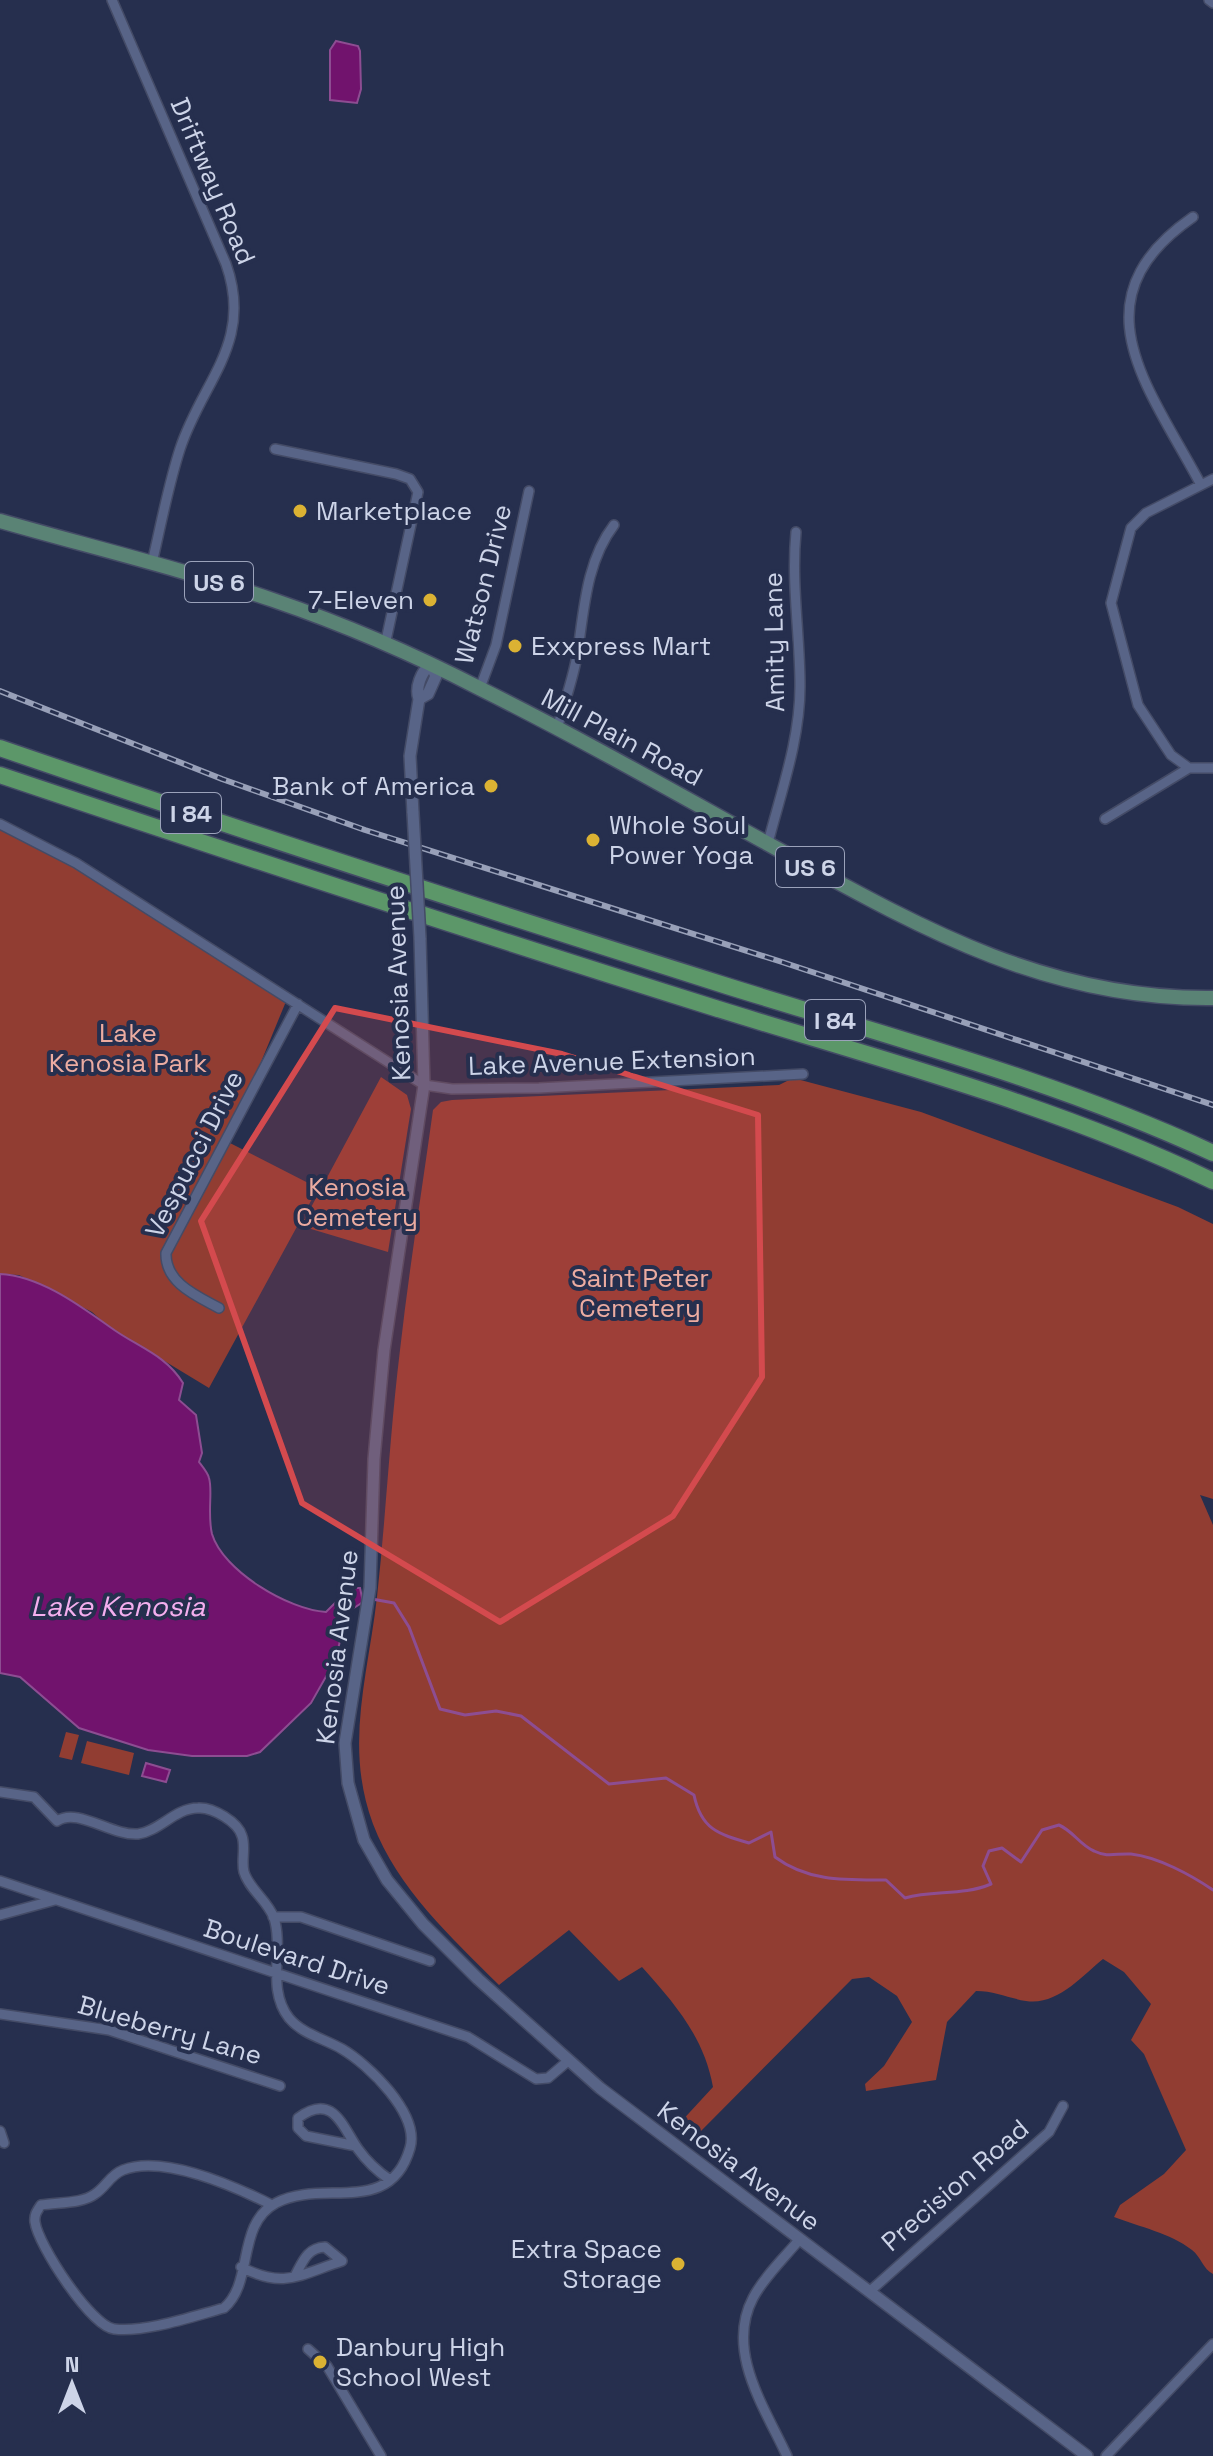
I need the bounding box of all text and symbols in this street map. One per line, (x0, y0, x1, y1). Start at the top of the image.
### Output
street label: Driftway Road (163, 92, 263, 270)
place label: Marketplace (316, 494, 472, 528)
street label: Watson Drive (447, 501, 519, 667)
marker: Marketplace (291, 502, 309, 520)
road number: US 6 (185, 562, 253, 602)
street label: Amity Lane (756, 572, 792, 712)
place label: 7-Eleven (308, 583, 414, 617)
marker: 7-Eleven (421, 591, 439, 609)
place label: Exxpress Mart (531, 629, 711, 663)
marker: Exxpress Mart (506, 637, 524, 655)
street label: Mill Plain Road (535, 680, 709, 794)
place label: Bank of America (272, 769, 475, 803)
marker: Bank of America (482, 777, 500, 795)
road number: I 84 (161, 793, 221, 833)
place label: Whole Soul Power Yoga (609, 808, 753, 872)
marker: Whole Soul Power Yoga (584, 831, 602, 849)
road number: US 6 (776, 847, 844, 887)
street label: Kenosia Avenue (378, 885, 418, 1081)
road number: I 84 (805, 1000, 865, 1040)
park label: Lake Kenosia Park (49, 1016, 207, 1080)
street label: Lake Avenue Extension (468, 1039, 756, 1083)
street label: Vespucci Drive (137, 1065, 251, 1243)
park label: Kenosia Cemetery (296, 1170, 418, 1234)
park label: Saint Peter Cemetery (571, 1261, 709, 1325)
street label: Kenosia Avenue (308, 1548, 366, 1746)
water label: Lake Kenosia (31, 1588, 206, 1624)
street label: Boulevard Drive (199, 1911, 395, 2003)
street label: Blueberry Lane (74, 1988, 266, 2072)
street label: Kenosia Avenue (651, 2093, 827, 2239)
street label: Precision Road (874, 2112, 1036, 2258)
place label: Extra Space Storage (511, 2232, 662, 2296)
marker: Extra Space Storage (669, 2255, 687, 2273)
place label: Danbury High School West (336, 2330, 505, 2394)
north arrow (32, 2344, 112, 2424)
text: N (65, 2350, 79, 2378)
marker: Danbury High School West (311, 2353, 329, 2371)

